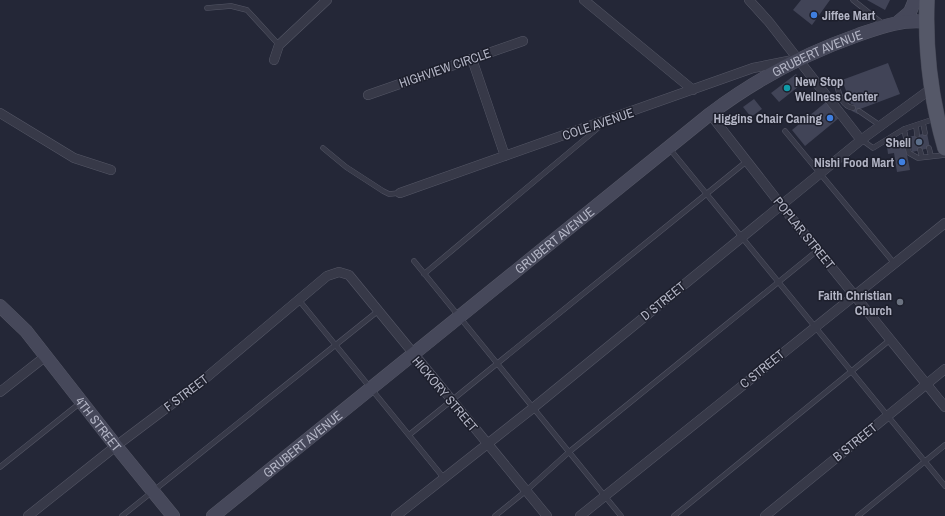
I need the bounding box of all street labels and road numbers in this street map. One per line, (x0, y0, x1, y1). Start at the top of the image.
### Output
street label: GRUBERT AVENUE (769, 26, 865, 80)
street label: HIGHVIEW CIRCLE (397, 44, 493, 92)
street label: COLE AVENUE (560, 104, 636, 144)
street label: POPLAR STREET (770, 193, 839, 273)
street label: GRUBERT AVENUE (511, 203, 598, 277)
street label: D STREET (637, 278, 689, 324)
street label: C STREET (736, 346, 788, 392)
street label: HICKORY STREET (409, 353, 482, 436)
street label: F STREET (160, 370, 212, 415)
street label: 4TH STREET (72, 393, 126, 455)
street label: GRUBERT AVENUE (259, 406, 346, 481)
street label: B STREET (829, 419, 881, 465)

